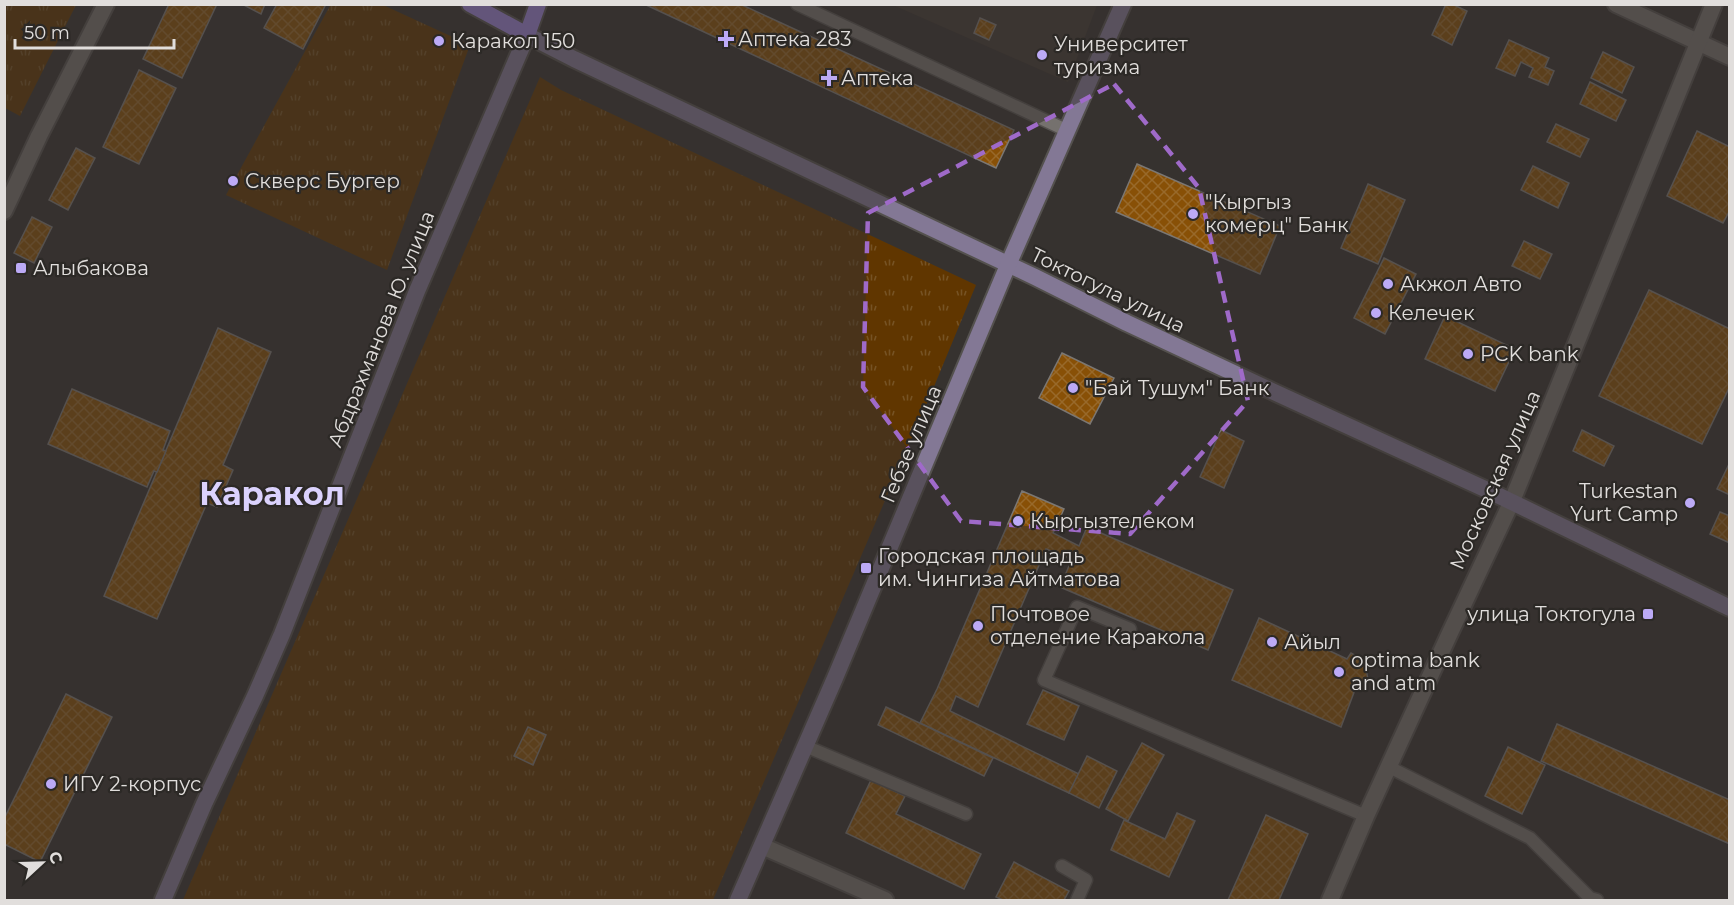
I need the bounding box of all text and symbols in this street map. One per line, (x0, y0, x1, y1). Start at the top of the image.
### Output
scale bar (15, 12, 174, 50)
text: 50 m (24, 22, 70, 44)
place label: Аптека 283 (738, 27, 851, 51)
place label: Каракол 150 (451, 29, 575, 53)
marker: Аптека 283 (719, 32, 733, 46)
place label: Университет туризма (1054, 32, 1188, 79)
marker: Каракол 150 (432, 34, 446, 48)
marker: Университет туризма (1035, 48, 1049, 62)
place label: Аптека (841, 66, 914, 90)
marker: Аптека (822, 71, 836, 85)
place label: Скверс Бургер (245, 169, 400, 193)
marker: Скверс Бургер (226, 174, 240, 188)
place label: "Кыргыз комерц" Банк (1205, 190, 1349, 237)
street label: Абдрахманова Ю. улица (323, 207, 439, 451)
marker: "Кыргыз комерц" Банк (1186, 207, 1200, 221)
street label: Токтогула улица (1027, 242, 1189, 338)
place label: Алыбакова (33, 256, 149, 280)
marker: Алыбакова (14, 261, 28, 275)
place label: Акжол Авто (1400, 272, 1522, 296)
marker: Акжол Авто (1381, 277, 1395, 291)
place label: Келечек (1388, 301, 1475, 325)
marker: Келечек (1369, 306, 1383, 320)
place label: PCK bank (1480, 342, 1579, 366)
marker: PCK bank (1461, 347, 1475, 361)
place label: "Бай Тушум" Банк (1085, 376, 1270, 400)
marker: "Бай Тушум" Банк (1066, 381, 1080, 395)
street label: Гебзе улица (875, 382, 947, 506)
street label: Московская улица (1445, 387, 1545, 573)
district label: Каракол (199, 474, 345, 513)
place label: Turkestan Yurt Camp (1570, 479, 1678, 526)
marker: Turkestan Yurt Camp (1683, 496, 1697, 510)
place label: Кыргызтелеком (1030, 509, 1195, 533)
marker: Кыргызтелеком (1011, 514, 1025, 528)
place label: Городская площадь им. Чингиза Айтматова (878, 544, 1121, 591)
marker: Городская площадь им. Чингиза Айтматова (859, 561, 873, 575)
place label: Почтовое отделение Каракола (990, 602, 1205, 649)
place label: улица Токтогула (1466, 602, 1636, 626)
marker: улица Токтогула (1641, 607, 1655, 621)
marker: Почтовое отделение Каракола (971, 619, 985, 633)
place label: Айыл (1284, 630, 1341, 654)
marker: Айыл (1265, 635, 1279, 649)
place label: optima bank and atm (1351, 648, 1480, 695)
marker: optima bank and atm (1332, 665, 1346, 679)
place label: ИГУ 2-корпус (63, 772, 201, 796)
marker: ИГУ 2-корпус (44, 777, 58, 791)
north arrow (12, 833, 72, 893)
text: С (44, 849, 67, 867)

